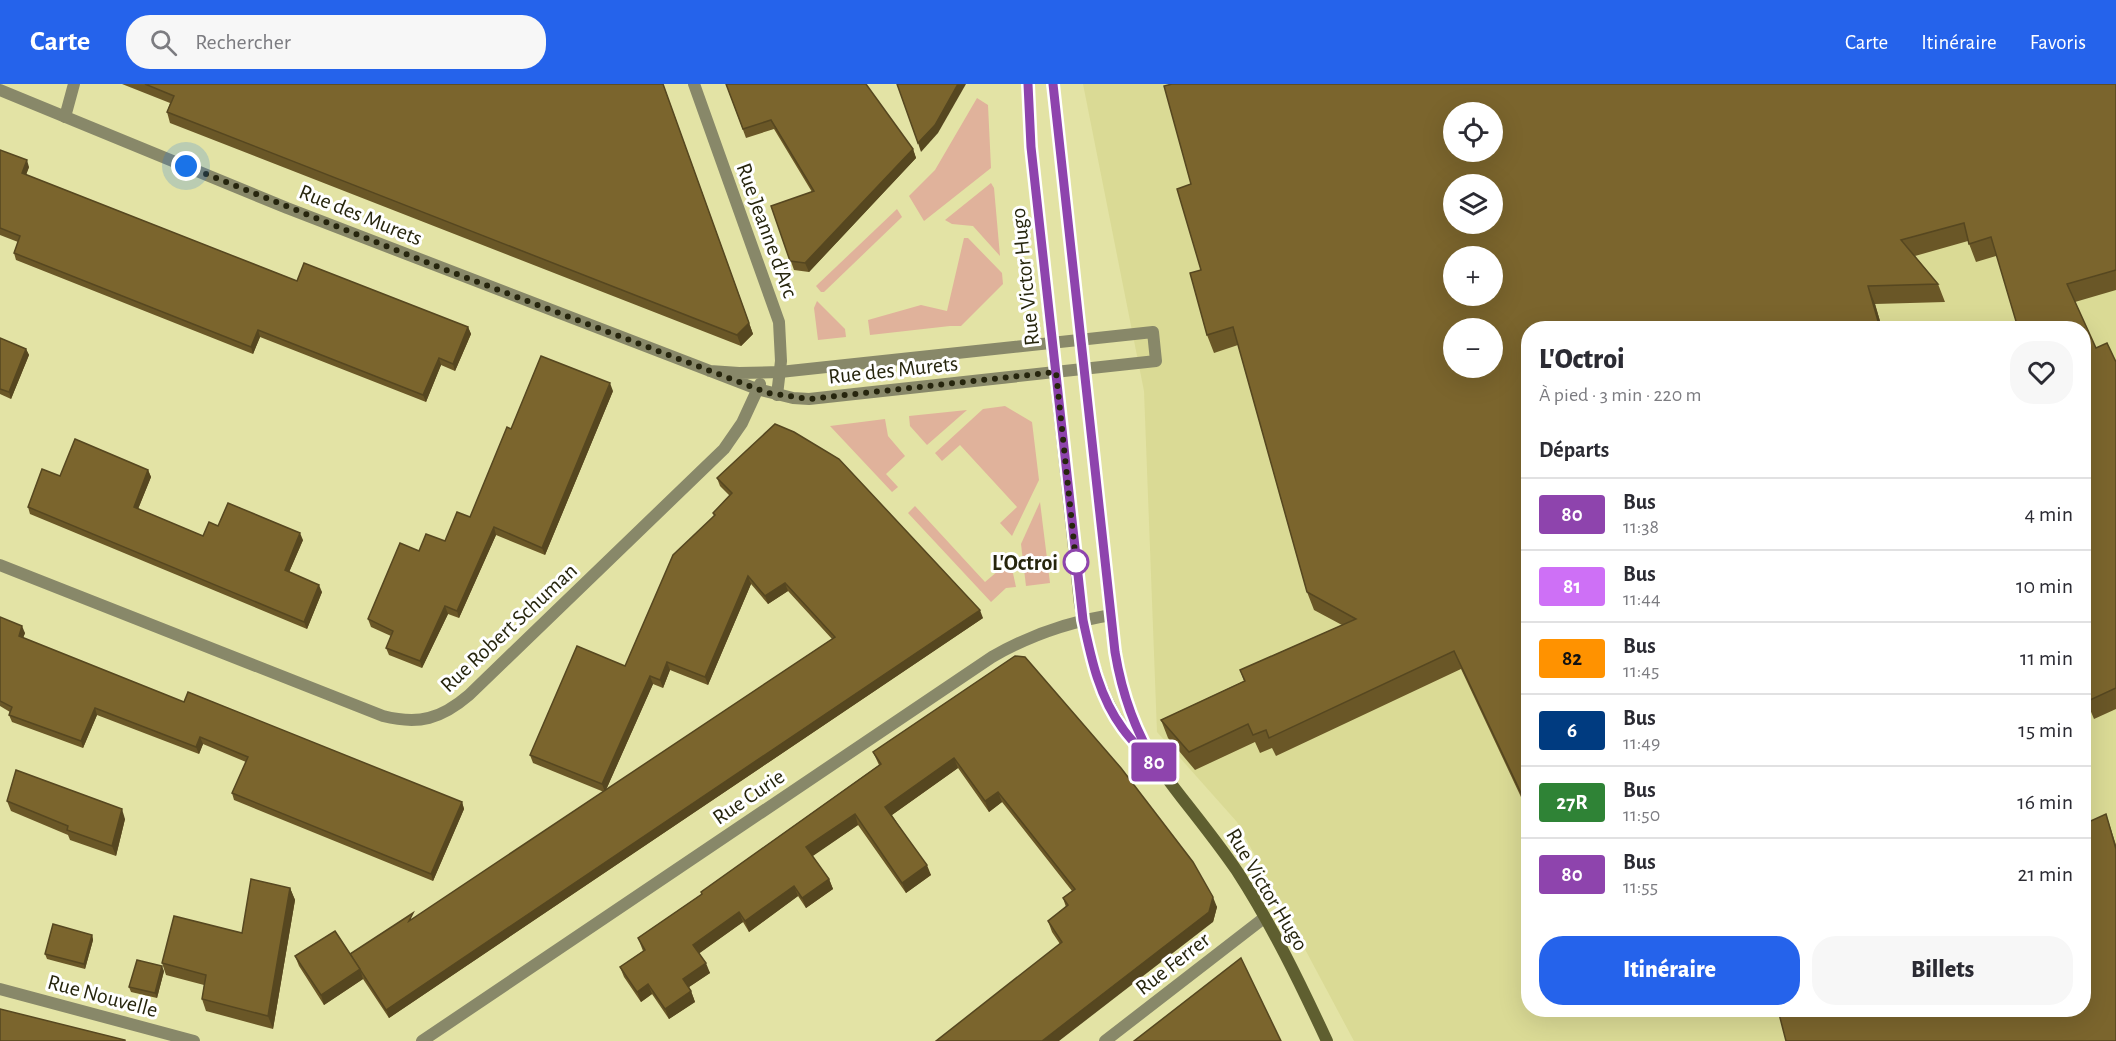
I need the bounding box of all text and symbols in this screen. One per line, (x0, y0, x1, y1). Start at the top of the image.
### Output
search box (126, 15, 546, 69)
icon: search (147, 26, 180, 59)
text: Carte (30, 28, 90, 56)
text: Rechercher (195, 31, 291, 53)
text: Carte (1845, 32, 1888, 53)
text: Itinéraire (1921, 32, 1997, 53)
text: Favoris (2030, 32, 2086, 53)
map controls (1443, 102, 1503, 378)
button: locate (1443, 102, 1503, 162)
your location (171, 151, 201, 181)
street label: Rue Jeanne d'Arc (733, 160, 802, 301)
button: layers (1443, 174, 1503, 234)
street label: Rue des Murets (296, 180, 425, 250)
street label: Rue Victor Hugo (1007, 207, 1043, 347)
button: + (1443, 246, 1503, 306)
button: − (1443, 318, 1503, 378)
button: heart (2010, 341, 2073, 404)
text: L'Octroi (1539, 346, 1625, 374)
street label: Rue des Murets (827, 352, 959, 388)
text: À pied · 3 min · 220 m (1539, 385, 1702, 405)
text: Départs (1539, 439, 1609, 461)
text: Bus (1623, 491, 1656, 513)
text: 4 min (2025, 503, 2073, 525)
text: 80 (1561, 504, 1583, 525)
text: 11:38 (1623, 517, 1659, 537)
marker: L'Octroi (1063, 549, 1089, 575)
place label: L'Octroi (992, 552, 1058, 574)
street label: Rue Robert Schuman (436, 559, 581, 696)
text: Bus (1623, 563, 1656, 585)
text: 10 min (2016, 575, 2073, 597)
text: 81 (1563, 576, 1581, 597)
text: 11:44 (1623, 589, 1661, 609)
text: Bus (1623, 635, 1656, 657)
text: 11 min (2020, 647, 2073, 669)
text: 82 (1562, 648, 1582, 669)
text: 11:45 (1623, 661, 1659, 681)
text: Bus (1623, 707, 1656, 729)
text: 15 min (2018, 719, 2073, 741)
text: 6 (1567, 720, 1577, 741)
text: 11:49 (1623, 733, 1660, 753)
line badge: 80 (1127, 742, 1181, 782)
text: 80 (1143, 752, 1165, 773)
street label: Rue Curie (709, 765, 788, 829)
text: Bus (1623, 779, 1656, 801)
text: 16 min (2017, 791, 2073, 813)
text: 27R (1556, 792, 1588, 813)
text: 11:50 (1623, 805, 1660, 825)
street label: Rue Victor Hugo (1222, 824, 1312, 955)
text: Bus (1623, 851, 1656, 873)
text: 21 min (2018, 863, 2073, 885)
text: 80 (1561, 864, 1583, 885)
text: 11:55 (1623, 877, 1658, 897)
street label: Rue Ferrer (1132, 928, 1214, 999)
button: Itinéraire (1539, 936, 1800, 1005)
button: Billets (1812, 936, 2073, 1005)
street label: Rue Nouvelle (45, 971, 160, 1021)

